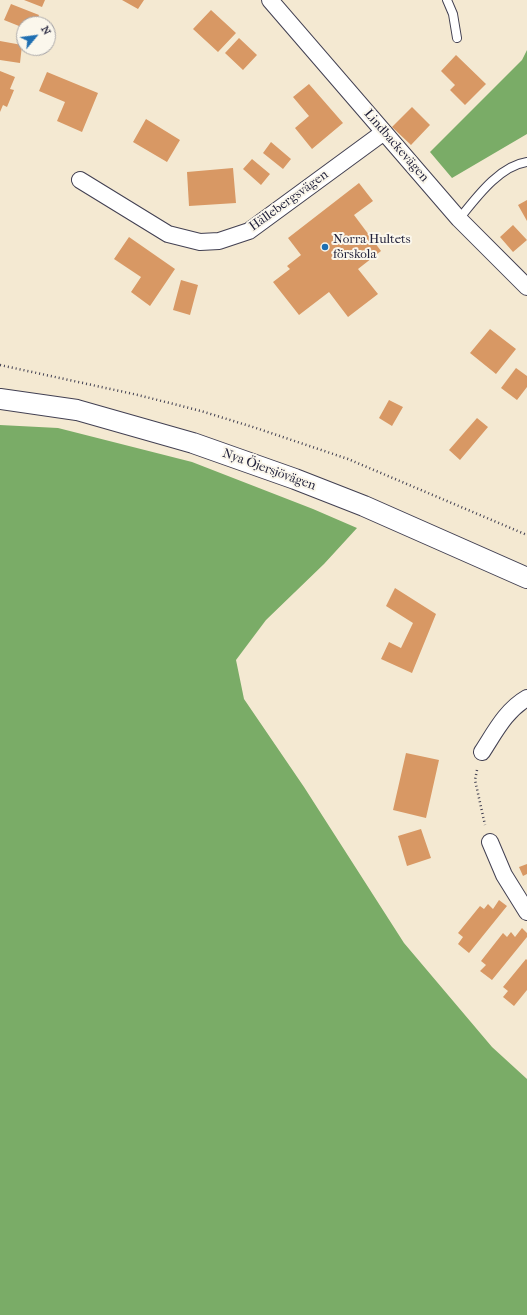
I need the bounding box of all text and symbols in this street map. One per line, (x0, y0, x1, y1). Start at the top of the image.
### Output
north arrow (16, 16, 56, 56)
text: N (38, 24, 54, 37)
street label: Lindbackevägen (360, 107, 432, 185)
street label: Hällebergsvägen (247, 167, 331, 235)
place label: Norra Hultets förskola (333, 232, 411, 263)
marker: Norra Hultets förskola (320, 242, 330, 252)
street label: Nya Öjersjövägen (220, 446, 318, 494)

